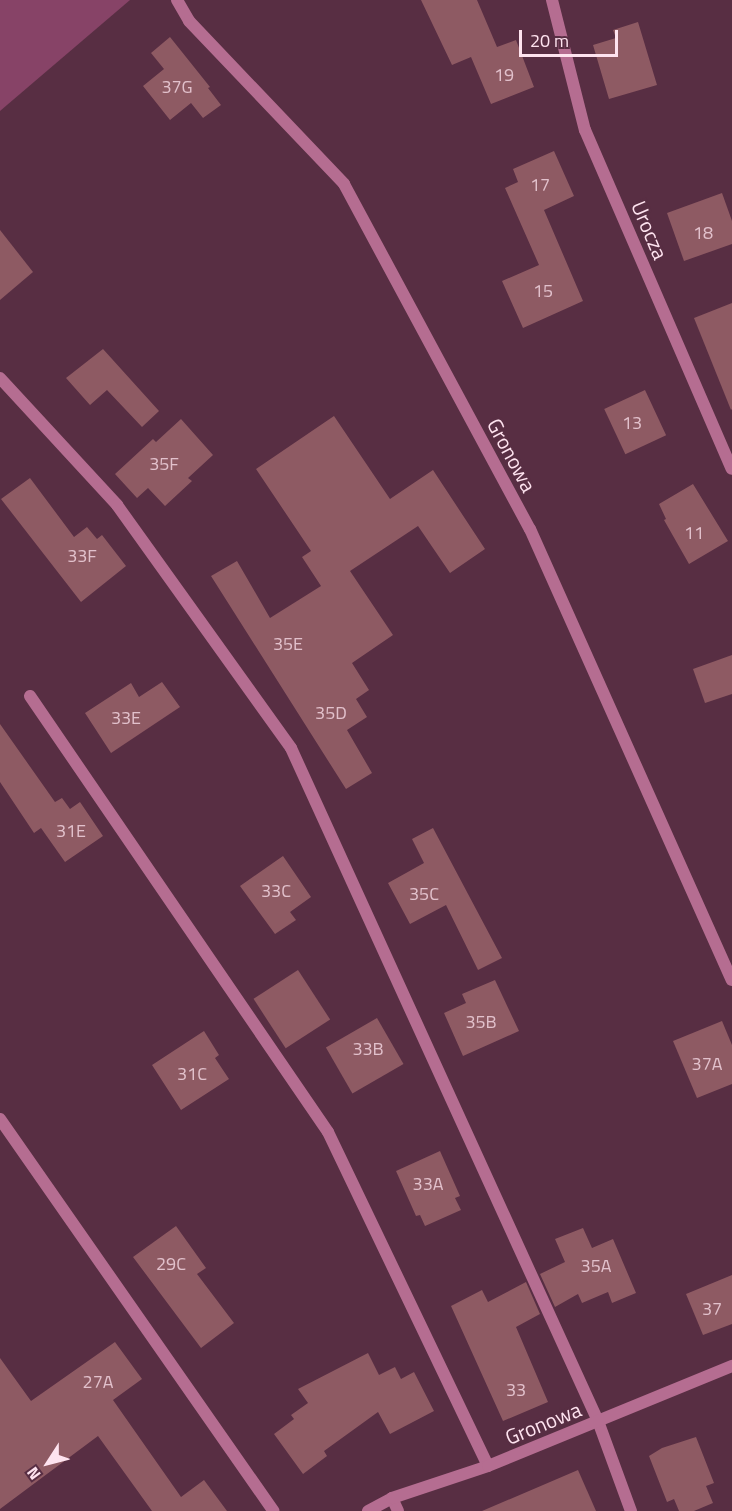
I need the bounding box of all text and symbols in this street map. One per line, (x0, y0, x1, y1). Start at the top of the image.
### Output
scale bar (522, 18, 621, 56)
text: 20 m (530, 27, 569, 54)
house number: 19 (494, 64, 514, 86)
house number: 37G (161, 76, 193, 98)
house number: 17 (530, 174, 550, 196)
street label: Urocza (627, 197, 673, 263)
house number: 18 (693, 222, 713, 244)
house number: 15 (533, 280, 553, 302)
house number: 13 (622, 412, 642, 434)
street label: Gronowa (482, 414, 542, 496)
house number: 35F (149, 453, 179, 475)
house number: 11 (684, 522, 704, 544)
house number: 33F (67, 545, 97, 567)
house number: 35E (273, 633, 303, 655)
house number: 35D (315, 702, 347, 724)
house number: 33E (111, 707, 141, 729)
house number: 31E (56, 820, 86, 842)
house number: 33C (261, 880, 291, 902)
house number: 35C (409, 883, 439, 905)
house number: 35B (465, 1011, 497, 1033)
house number: 33B (352, 1038, 384, 1060)
house number: 37A (692, 1053, 722, 1075)
house number: 31C (177, 1063, 207, 1085)
house number: 33A (413, 1173, 443, 1195)
house number: 29C (156, 1253, 186, 1275)
house number: 35A (581, 1255, 611, 1277)
house number: 37 (702, 1298, 722, 1320)
house number: 27A (83, 1371, 113, 1393)
house number: 33 (506, 1379, 526, 1401)
street label: Gronowa (501, 1396, 585, 1450)
north arrow (18, 1433, 78, 1493)
text: N (20, 1462, 46, 1485)

